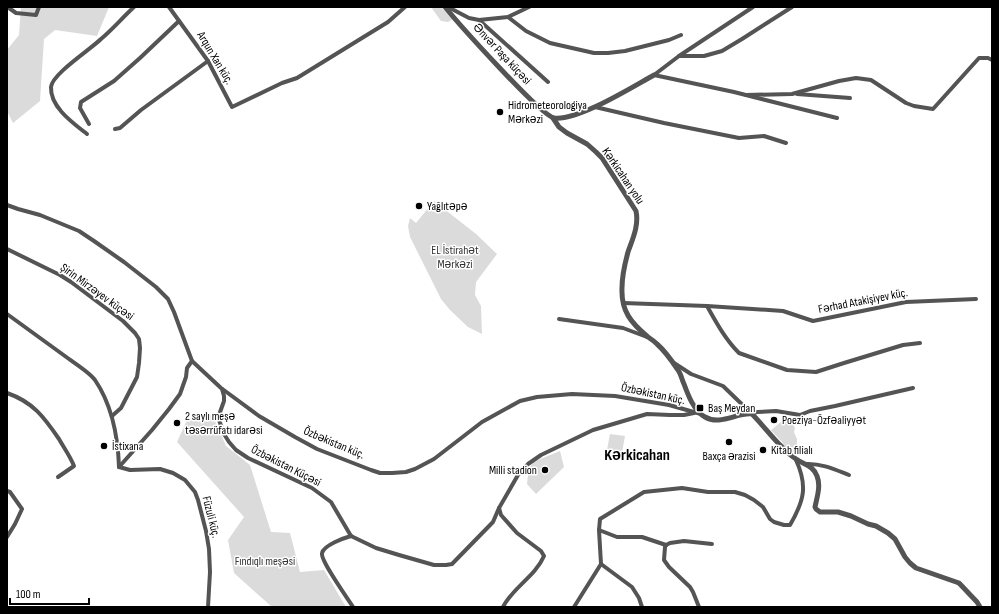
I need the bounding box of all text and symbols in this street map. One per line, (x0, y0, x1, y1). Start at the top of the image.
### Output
street label: Ənvər Paşa küçəsi (470, 20, 534, 88)
street label: Arqun Xan küç. (193, 28, 237, 87)
place label: Hidrometeorologiya Mərkəzi (508, 98, 587, 127)
marker: Hidrometeorologiya Mərkəzi (495, 107, 505, 117)
street label: Kərkicahan yolu (599, 145, 647, 207)
place label: Yağlıtəpə (427, 199, 468, 214)
marker: Yağlıtəpə (414, 201, 424, 211)
park label: EL İstirahət Mərkəzi (431, 243, 479, 272)
street label: Şirin Mirzəyev küçəsi (57, 260, 137, 324)
street label: Fərhad Atakişiyev küç. (817, 285, 909, 317)
street label: Özbəkistan küç. (620, 380, 686, 408)
place label: Baş Meydan (708, 401, 755, 416)
marker: Baş Meydan (695, 403, 705, 413)
place label: 2 saylı meşə təsərrüfatı idarəsi (185, 409, 263, 438)
place label: Poeziya-Özfəaliyyət (782, 413, 867, 428)
marker: Poeziya-Özfəaliyyət (769, 415, 779, 425)
marker: 2 saylı meşə təsərrüfatı idarəsi (172, 418, 182, 428)
street label: Özbəkistan küç. (301, 423, 367, 463)
marker: Baxça ərazisi (724, 437, 734, 447)
place label: İstixana (112, 439, 144, 454)
marker: İstixana (99, 441, 109, 451)
street label: Özbəkistan Küçəsi (248, 442, 324, 490)
place label: Kitab filialı (771, 443, 813, 458)
marker: Kitab filialı (758, 445, 768, 455)
district label: Kərkicahan (604, 446, 670, 465)
place label: Baxça ərazisi (702, 449, 756, 464)
place label: Milli stadion (489, 463, 537, 478)
marker: Milli stadion (540, 465, 550, 475)
street label: Füzuli küç. (199, 495, 223, 539)
park label: Fındıqlı meşəsi (235, 554, 295, 569)
scale bar (10, 580, 89, 606)
text: 100 m (16, 587, 41, 602)

